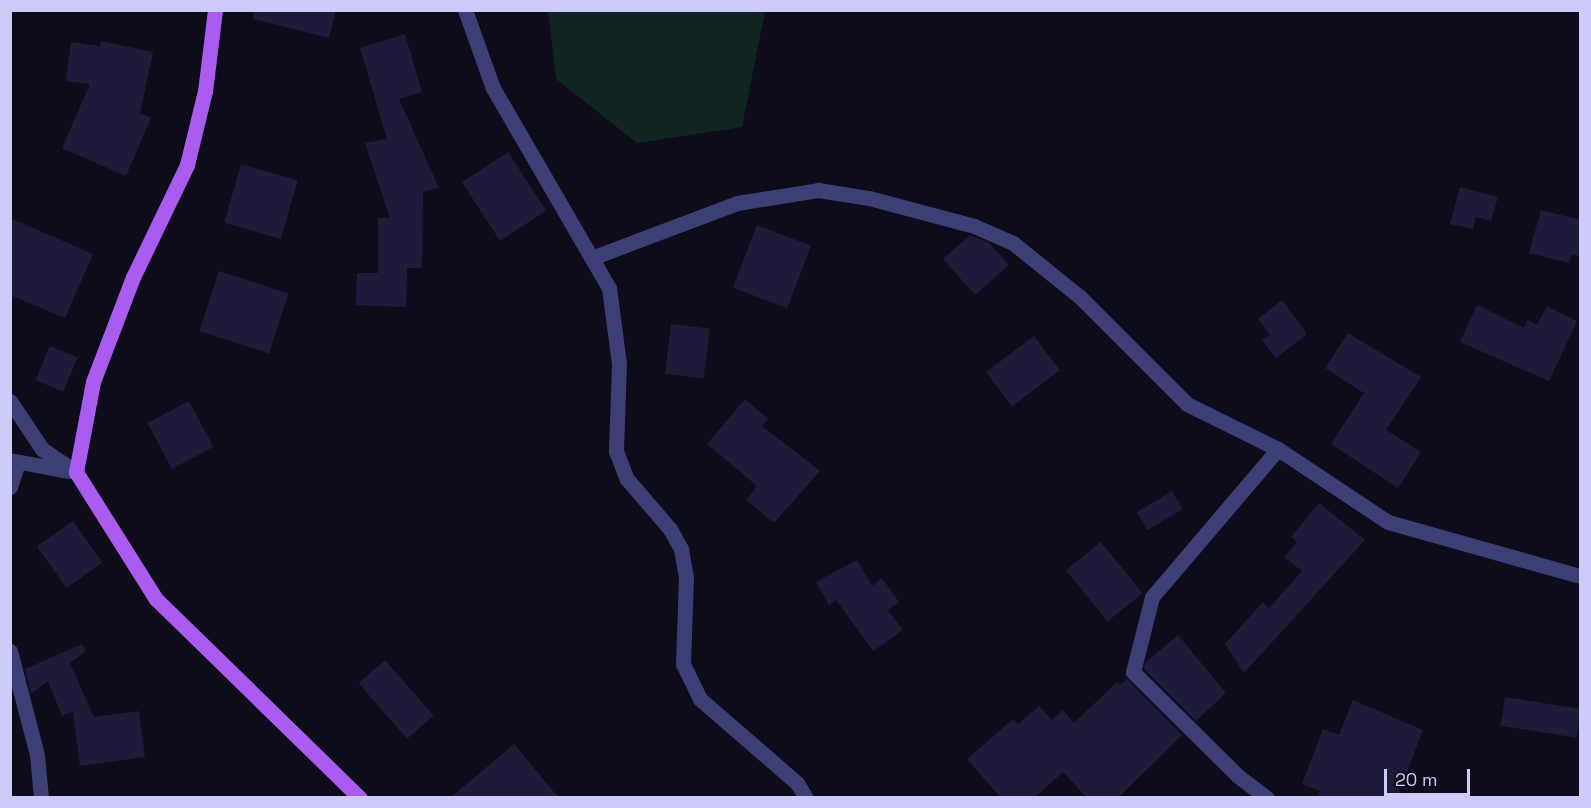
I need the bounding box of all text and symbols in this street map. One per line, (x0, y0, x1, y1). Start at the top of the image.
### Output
scale bar (1387, 757, 1472, 795)
text: 20 m (1395, 768, 1438, 791)

